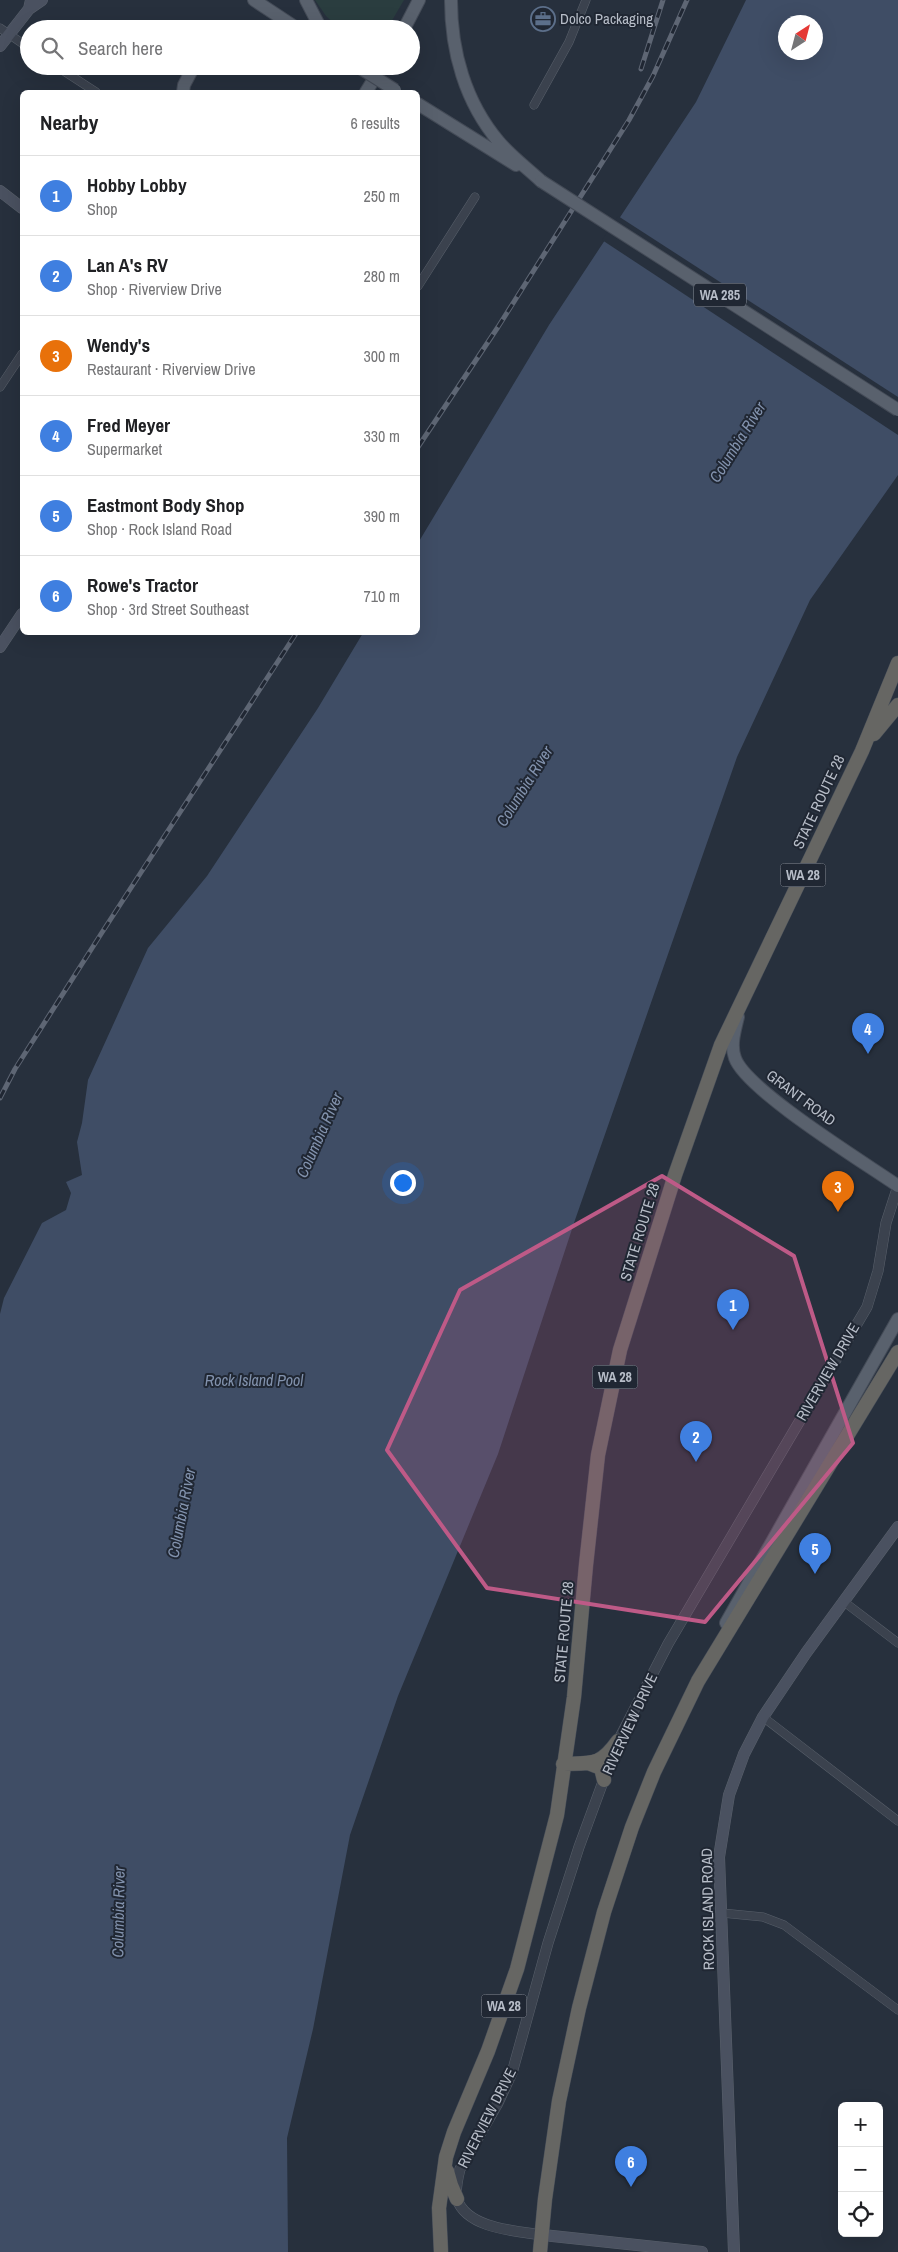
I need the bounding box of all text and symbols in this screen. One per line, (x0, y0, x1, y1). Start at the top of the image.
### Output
office icon: Dolco Packaging (530, 6, 556, 32)
place label: Dolco Packaging (560, 8, 653, 29)
north arrow (778, 15, 823, 60)
search box (20, 20, 420, 75)
icon: search (38, 34, 66, 62)
text: Search here (78, 35, 163, 61)
text: Nearby (40, 108, 98, 137)
text: 6 results (350, 112, 400, 134)
text: Hobby Lobby (87, 172, 187, 198)
text: 1 (52, 185, 60, 207)
text: 250 m (364, 185, 400, 207)
text: Shop (87, 198, 118, 220)
text: Lan A's RV (87, 252, 168, 278)
text: 2 (52, 265, 60, 287)
text: 280 m (364, 265, 400, 287)
text: Shop · Riverview Drive (87, 278, 222, 300)
road number: WA 285 (694, 284, 746, 306)
text: Wendy's (87, 332, 150, 358)
text: 3 (52, 345, 60, 367)
text: 300 m (364, 345, 400, 367)
text: Restaurant · Riverview Drive (87, 358, 255, 380)
water label: Columbia River (704, 397, 771, 486)
text: Fred Meyer (87, 412, 170, 438)
text: 4 (52, 425, 60, 447)
text: 330 m (364, 425, 400, 447)
text: Supermarket (87, 438, 162, 460)
text: Eastmont Body Shop (87, 492, 245, 518)
text: 5 (52, 505, 60, 527)
text: 390 m (364, 505, 400, 527)
text: Shop · Rock Island Road (87, 518, 232, 540)
text: Rowe's Tractor (87, 572, 198, 598)
text: 6 (52, 585, 60, 607)
text: 710 m (364, 585, 400, 607)
text: Shop · 3rd Street Southeast (87, 598, 249, 620)
water label: Columbia River (491, 741, 558, 830)
street label: STATE ROUTE 28 (788, 751, 850, 852)
road number: WA 28 (780, 864, 826, 886)
pin: 4 (852, 1013, 884, 1054)
street label: GRANT ROAD (762, 1065, 840, 1131)
water label: Columbia River (290, 1088, 348, 1181)
your location (390, 1170, 416, 1196)
pin: 3 (822, 1171, 854, 1212)
street label: STATE ROUTE 28 (615, 1180, 664, 1283)
pin: 1 (717, 1289, 749, 1330)
street label: RIVERVIEW DRIVE (791, 1319, 864, 1425)
road number: WA 28 (592, 1365, 638, 1388)
water label: Rock Island Pool (205, 1369, 304, 1391)
pin: 2 (680, 1421, 712, 1462)
water label: Columbia River (162, 1466, 201, 1560)
pin: 5 (799, 1533, 831, 1574)
street label: STATE ROUTE 28 (549, 1580, 578, 1683)
street label: RIVERVIEW DRIVE (597, 1670, 662, 1778)
street label: ROCK ISLAND ROAD (696, 1848, 719, 1970)
water label: Columbia River (106, 1866, 130, 1958)
road number: WA 28 (482, 1994, 526, 2018)
street label: RIVERVIEW DRIVE (452, 2064, 521, 2171)
map controls (838, 2102, 883, 2237)
button: + (838, 2102, 883, 2147)
pin: 6 (615, 2146, 647, 2187)
button: − (838, 2147, 883, 2192)
button: locate (838, 2192, 883, 2237)

